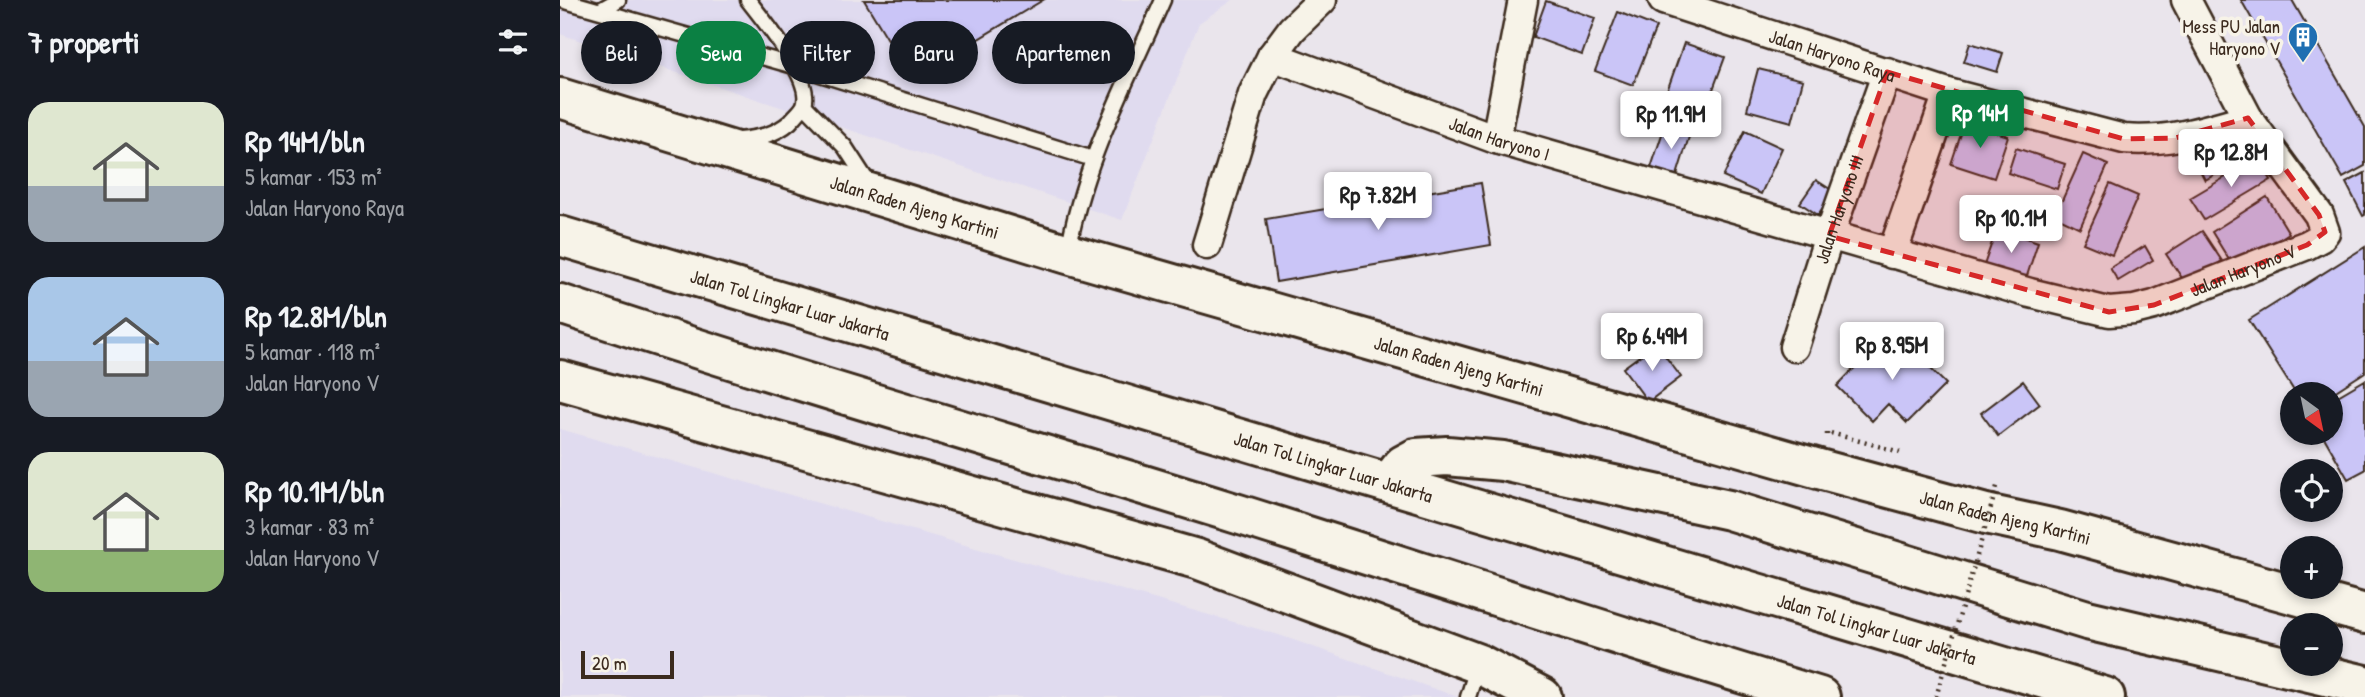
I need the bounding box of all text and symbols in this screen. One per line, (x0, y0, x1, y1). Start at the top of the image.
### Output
place label: Mess PU Jalan Haryono V (2183, 13, 2280, 61)
building icon: Mess PU Jalan Haryono V (2286, 20, 2320, 64)
chip: Beli (581, 21, 662, 84)
chip: Sewa (676, 21, 766, 84)
chip: Filter (780, 21, 875, 84)
chip: Baru (889, 21, 978, 84)
chip: Apartemen (992, 21, 1135, 84)
text: 7 properti (28, 22, 140, 62)
street label: Jalan Haryono Raya (1766, 22, 1899, 88)
icon: filters (494, 23, 532, 61)
pin: Rp 14M (1923, 90, 2037, 150)
pin: Rp 11.9M (1599, 92, 1743, 151)
text: Rp 14M (1952, 97, 2008, 128)
text: Rp 11.9M (1636, 98, 1706, 129)
street label: Jalan Haryono I (1445, 110, 1553, 167)
text: Rp 14M/bln (245, 121, 365, 161)
icon: home (84, 130, 168, 214)
pin: Rp 12.8M (2159, 130, 2303, 189)
text: Rp 12.8M (2194, 136, 2268, 167)
street label: Jalan Haryono III (1808, 151, 1870, 267)
text: 5 kamar · 153 m² (245, 161, 382, 192)
street label: Jalan Raden Ajeng Kartini (827, 169, 1002, 245)
pin: Rp 7.82M (1306, 173, 1450, 232)
text: Rp 7.82M (1340, 179, 1416, 210)
text: Jalan Haryono Raya (245, 192, 404, 223)
pin: Rp 10.1M (1939, 196, 2083, 255)
text: Rp 10.1M (1975, 202, 2047, 233)
street label: Jalan Haryono V (2187, 238, 2299, 302)
street label: Jalan Tol Lingkar Luar Jakarta (687, 263, 893, 347)
text: Rp 12.8M/bln (245, 296, 387, 336)
icon: home (84, 305, 168, 389)
pin: Rp 6.49M (1580, 314, 1724, 373)
text: Rp 6.49M (1617, 320, 1687, 351)
pin: Rp 8.95M (1820, 322, 1964, 382)
street label: Jalan Raden Ajeng Kartini (1371, 329, 1547, 403)
text: Rp 8.95M (1856, 329, 1928, 360)
text: 5 kamar · 118 m² (245, 336, 380, 367)
text: Jalan Haryono V (245, 367, 379, 398)
north arrow (2280, 382, 2343, 444)
map controls (2280, 382, 2343, 676)
street label: Jalan Tol Lingkar Luar Jakarta (1231, 425, 1436, 509)
button: locate (2280, 459, 2343, 522)
text: Rp 10.1M/bln (245, 471, 384, 511)
icon: home (84, 480, 168, 564)
street label: Jalan Raden Ajeng Kartini (1917, 484, 2094, 551)
text: 3 kamar · 83 m² (245, 511, 374, 542)
button: + (2280, 536, 2343, 599)
text: Jalan Haryono V (245, 542, 379, 573)
street label: Jalan Tol Lingkar Luar Jakarta (1774, 587, 1980, 671)
button: − (2280, 613, 2343, 676)
scale bar (581, 648, 674, 680)
text: 20 m (592, 650, 627, 676)

